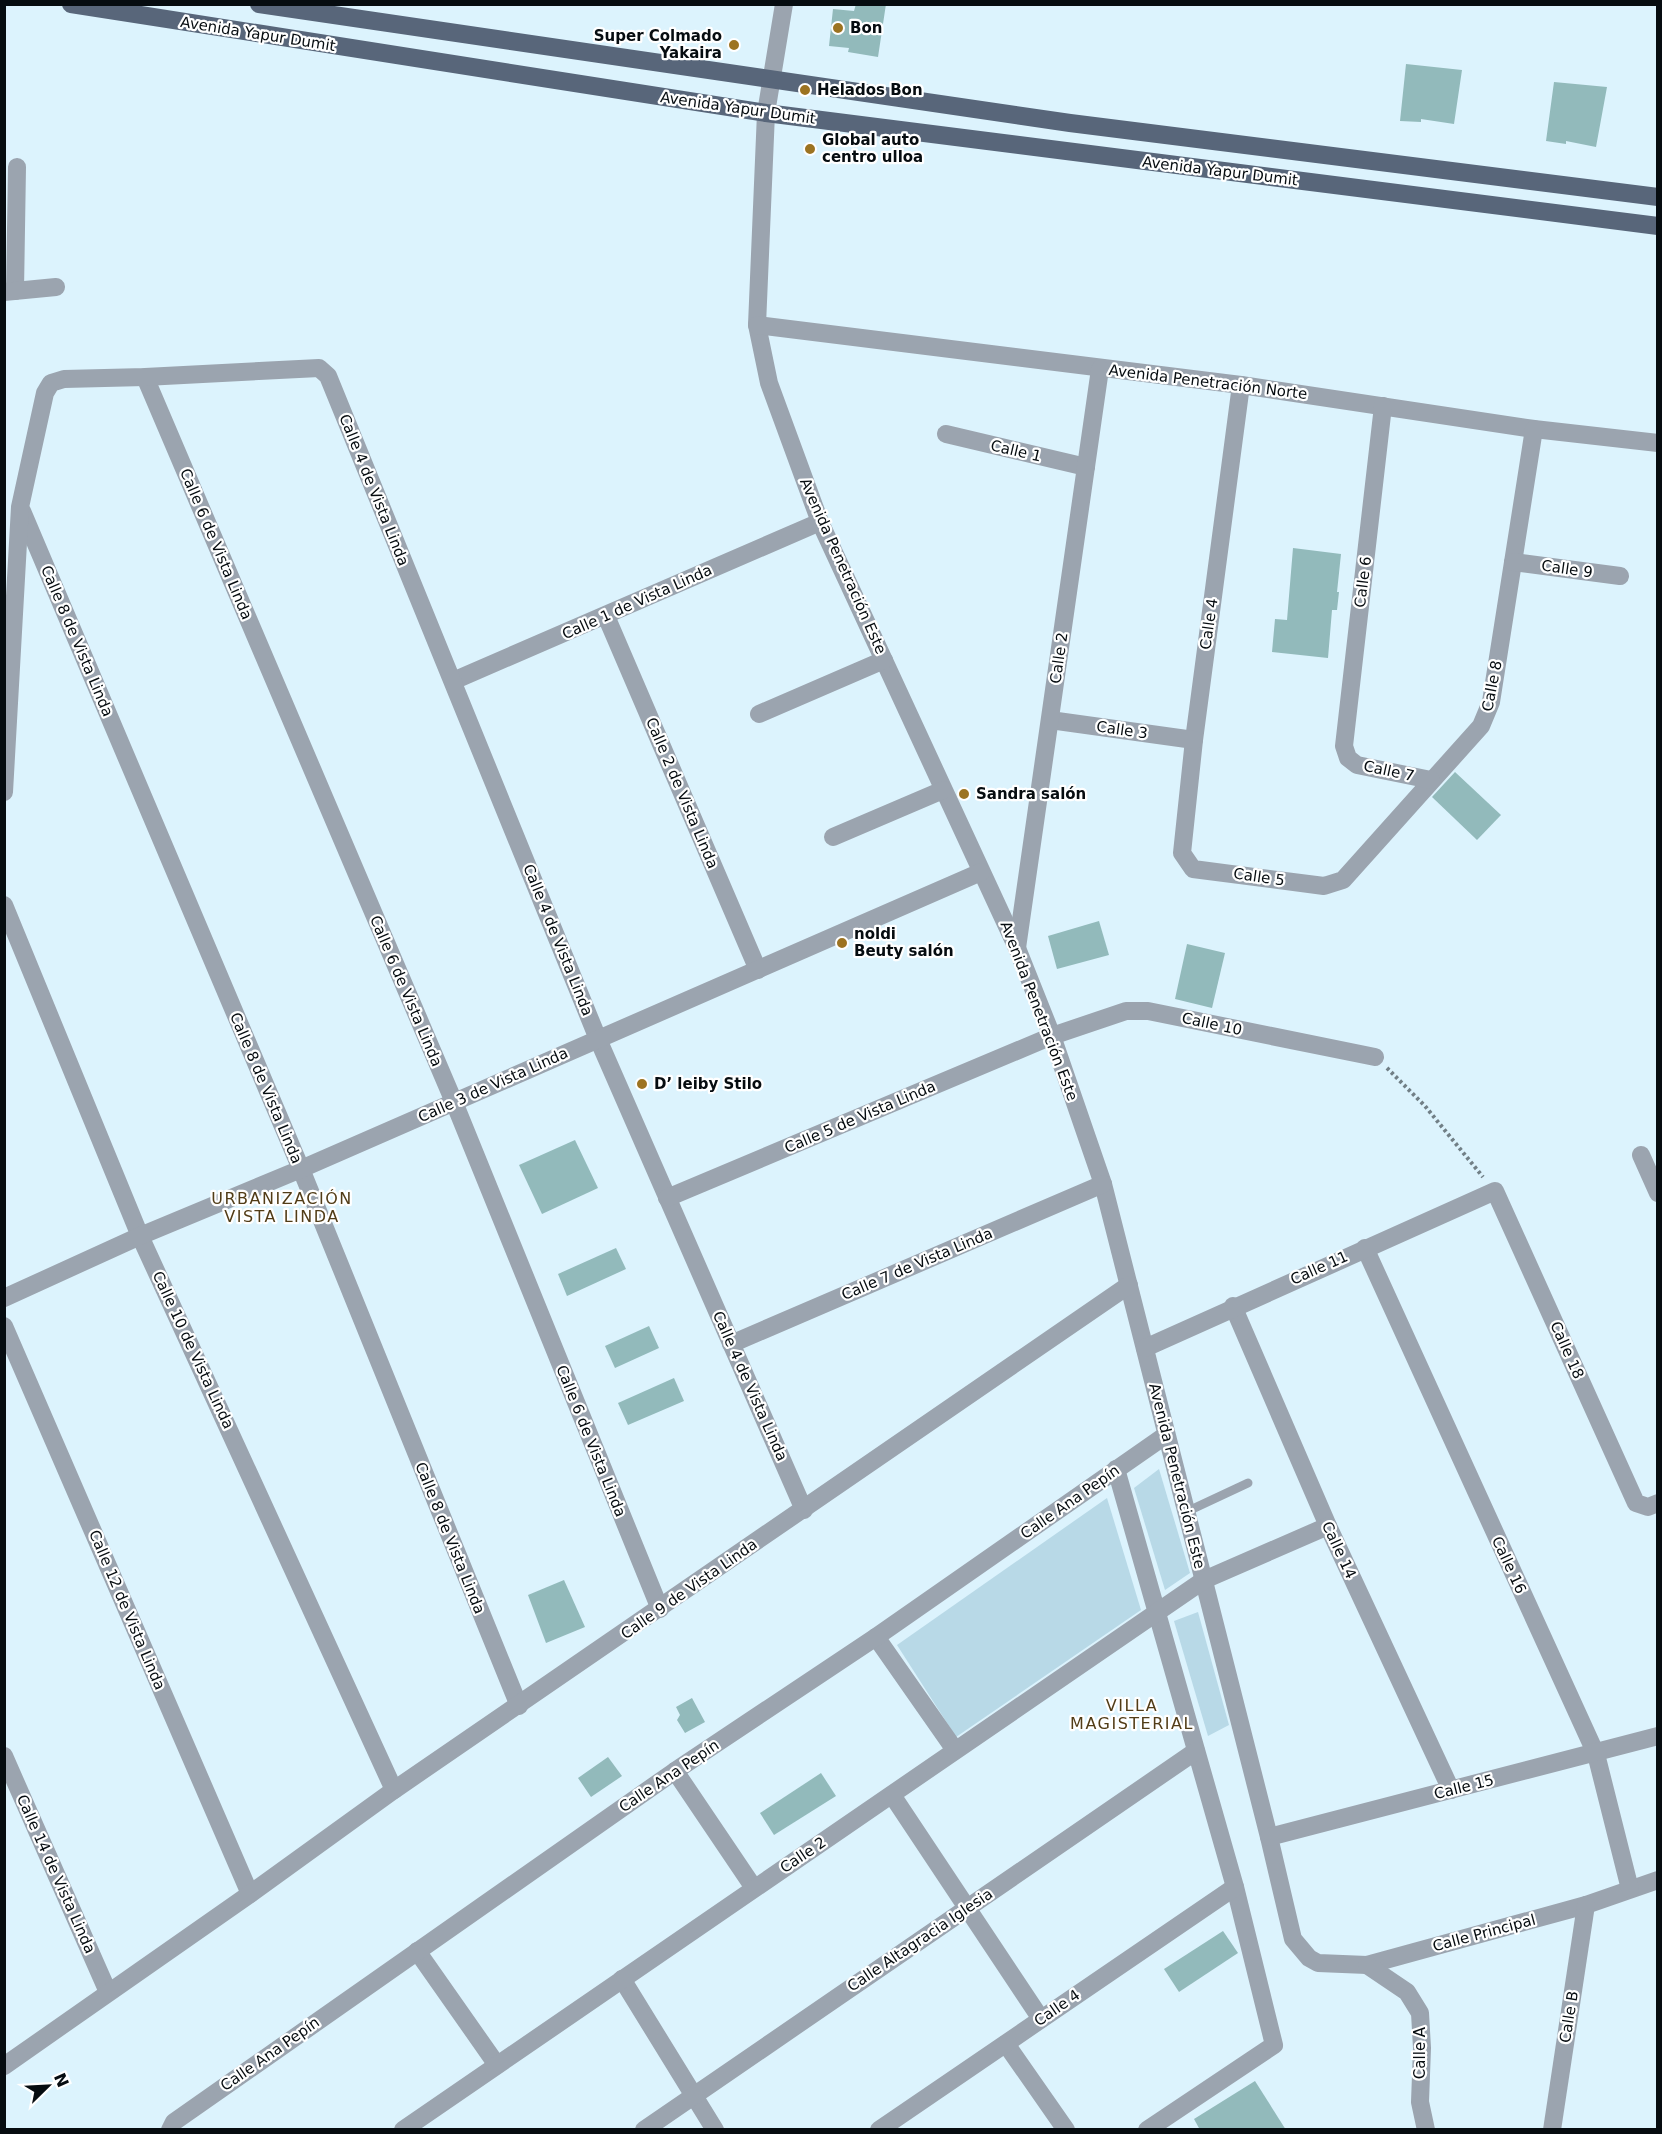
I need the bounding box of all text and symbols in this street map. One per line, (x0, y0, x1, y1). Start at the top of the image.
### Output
street label: Avenida Yapur Dumit (179, 13, 337, 55)
place label: Bon (850, 19, 882, 37)
marker: Bon (831, 21, 845, 35)
place label: Super Colmado Yakaira (594, 27, 722, 62)
marker: Super Colmado Yakaira (727, 38, 741, 52)
place label: Helados Bon (817, 81, 923, 99)
marker: Helados Bon (798, 83, 812, 97)
street label: Avenida Yapur Dumit (659, 88, 817, 128)
place label: Global auto centro ulloa (822, 131, 923, 166)
marker: Global auto centro ulloa (803, 142, 817, 156)
street label: Avenida Yapur Dumit (1141, 153, 1299, 189)
street label: Avenida Penetración Norte (1108, 361, 1308, 403)
street label: Calle 4 de Vista Linda (335, 411, 413, 569)
street label: Calle 1 (989, 436, 1043, 466)
street label: Calle 6 de Vista Linda (176, 466, 256, 622)
street label: Avenida Penetración Este (796, 475, 890, 657)
street label: Calle 6 (1351, 555, 1375, 609)
street label: Calle 9 (1540, 557, 1594, 581)
street label: Calle 1 de Vista Linda (559, 561, 715, 643)
street label: Calle 8 de Vista Linda (37, 563, 117, 719)
street label: Calle 4 (1197, 597, 1221, 651)
street label: Calle 2 (1047, 631, 1071, 685)
street label: Calle 8 (1478, 659, 1506, 713)
street label: Calle 2 de Vista Linda (642, 715, 722, 871)
street label: Calle 3 (1095, 718, 1149, 742)
street label: Calle 7 (1362, 757, 1416, 785)
place label: Sandra salón (976, 785, 1086, 803)
marker: Sandra salón (957, 787, 971, 801)
street label: Calle 4 de Vista Linda (519, 861, 597, 1019)
street label: Calle 5 (1232, 865, 1286, 889)
street label: Calle 6 de Vista Linda (366, 913, 446, 1069)
street label: Avenida Penetración Este (996, 919, 1082, 1103)
place label: noldi Beuty salón (854, 925, 954, 960)
marker: noldi Beuty salón (835, 936, 849, 950)
street label: Calle 10 (1180, 1009, 1244, 1039)
street label: Calle 8 de Vista Linda (226, 1010, 306, 1166)
street label: Calle 3 de Vista Linda (415, 1044, 571, 1126)
place label: D’ leiby Stilo (654, 1075, 762, 1093)
marker: D’ leiby Stilo (635, 1077, 649, 1091)
street label: Calle 5 de Vista Linda (782, 1077, 938, 1157)
district label: URBANIZACIÓN VISTA LINDA (211, 1189, 353, 1226)
street label: Calle 7 de Vista Linda (839, 1224, 995, 1304)
street label: Calle 11 (1287, 1247, 1351, 1289)
street label: Calle 10 de Vista Linda (149, 1268, 237, 1432)
street label: Calle 4 de Vista Linda (709, 1308, 791, 1464)
street label: Calle 18 (1546, 1318, 1588, 1382)
street label: Calle 6 de Vista Linda (552, 1362, 630, 1520)
street label: Avenida Penetración Este (1145, 1381, 1209, 1571)
street label: Calle 8 de Vista Linda (411, 1459, 489, 1617)
street label: Calle Ana Pepín (1017, 1461, 1123, 1543)
street label: Calle 14 (1318, 1519, 1360, 1581)
street label: Calle 12 de Vista Linda (85, 1527, 169, 1693)
street label: Calle 16 (1488, 1534, 1530, 1596)
street label: Calle 9 de Vista Linda (617, 1535, 761, 1643)
district label: VILLA MAGISTERIAL (1070, 1696, 1194, 1733)
street label: Calle Ana Pepín (616, 1736, 722, 1816)
street label: Calle 15 (1432, 1771, 1496, 1803)
street label: Calle 14 de Vista Linda (13, 1792, 99, 1956)
street label: Calle 2 (777, 1833, 829, 1877)
street label: Calle Altagracia Iglesia (844, 1885, 996, 1995)
street label: Calle Principal (1431, 1911, 1537, 1955)
street label: Calle 4 (1031, 1986, 1083, 2030)
street label: Calle B (1556, 1990, 1582, 2044)
street label: Calle Ana Pepín (217, 2013, 323, 2095)
street label: Calle A (1411, 2026, 1429, 2079)
north arrow (18, 2056, 78, 2116)
text: N (50, 2070, 73, 2090)

